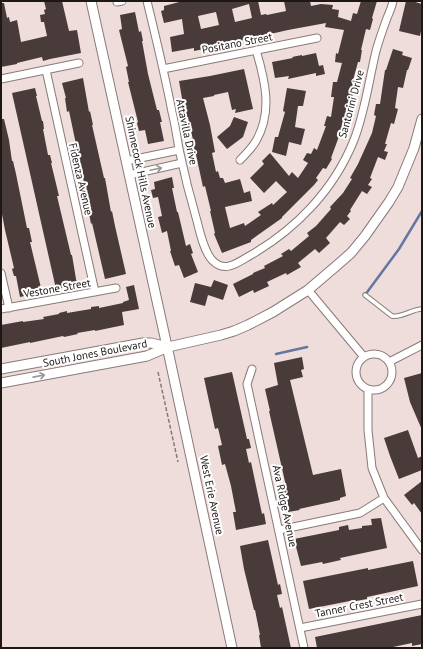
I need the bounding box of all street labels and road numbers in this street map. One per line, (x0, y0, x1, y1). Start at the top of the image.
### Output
street label: Positano Street (201, 29, 274, 57)
street label: Santorini Drive (335, 68, 367, 140)
street label: Attavilla Drive (173, 98, 201, 167)
street label: Shinnecock Hills Avenue (122, 115, 160, 230)
street label: Fidenza Avenue (66, 142, 96, 217)
street label: Vestone Street (21, 275, 92, 301)
street label: South Jones Boulevard (42, 336, 148, 370)
street label: West Erie Avenue (197, 454, 227, 536)
street label: Ava Ridge Avenue (269, 464, 301, 549)
street label: Tanner Crest Street (314, 590, 405, 620)

